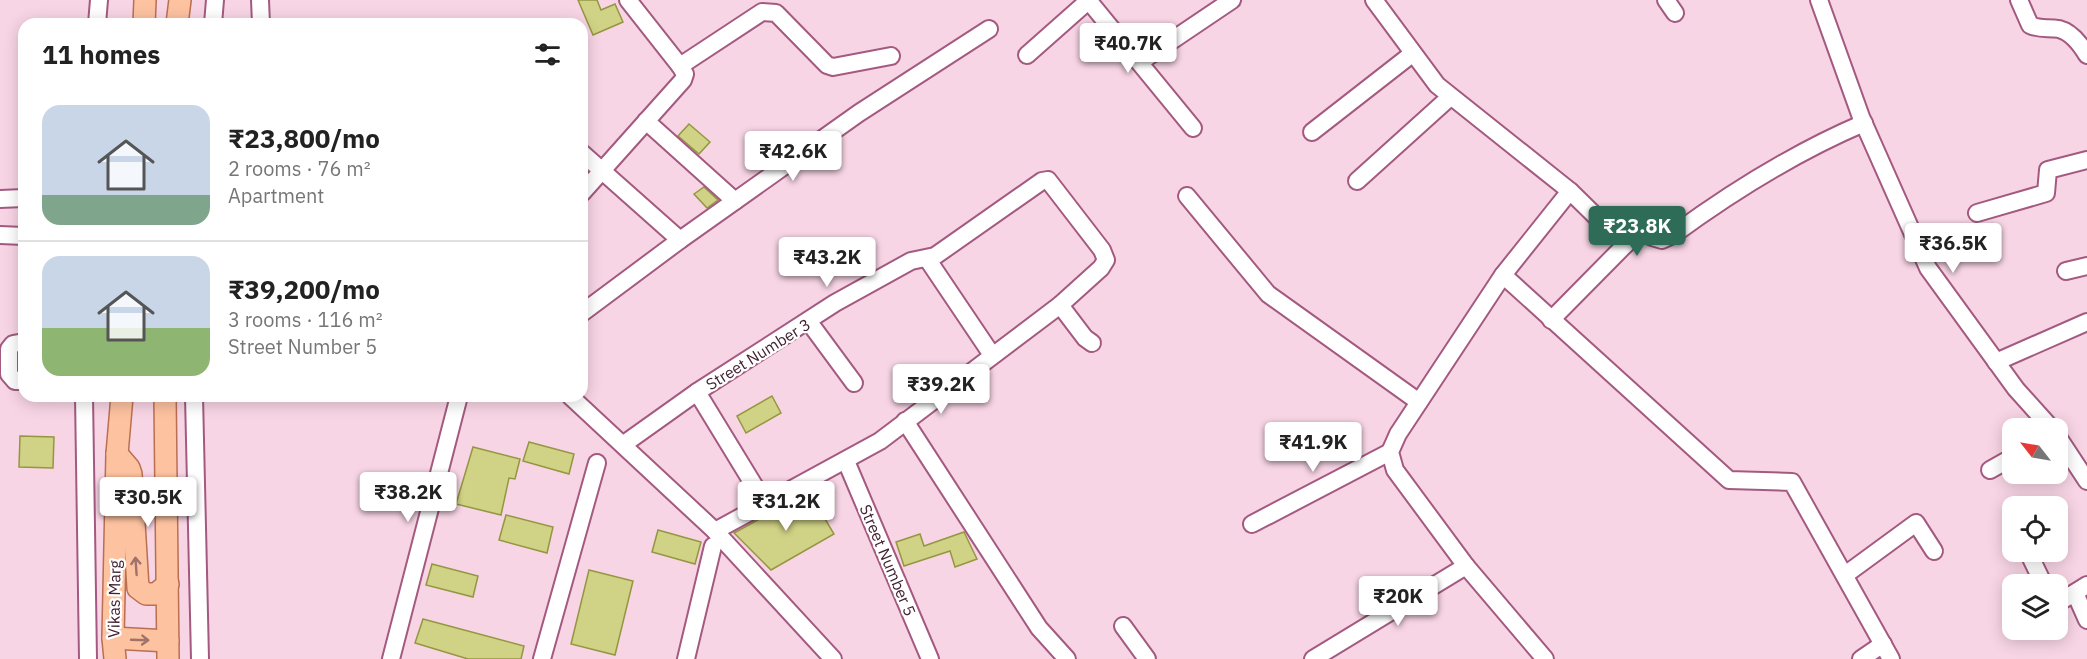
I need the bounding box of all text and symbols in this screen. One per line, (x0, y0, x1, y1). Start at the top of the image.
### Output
pin: ₹40.7K (1079, 23, 1177, 74)
text: ₹40.7K (1094, 29, 1162, 56)
text: 11 homes (42, 37, 160, 71)
icon: filters (531, 38, 564, 71)
text: ₹23,800/mo (228, 121, 380, 155)
icon: home (90, 129, 162, 201)
pin: ₹42.6K (744, 131, 842, 182)
text: ₹42.6K (759, 137, 827, 164)
text: 2 rooms · 76 m² (228, 155, 371, 182)
text: Apartment (228, 182, 324, 209)
pin: ₹23.8K (1588, 206, 1686, 257)
text: ₹23.8K (1603, 212, 1671, 239)
pin: ₹36.5K (1904, 223, 2002, 274)
text: ₹36.5K (1919, 229, 1987, 256)
pin: ₹43.2K (778, 237, 876, 288)
text: ₹43.2K (793, 243, 861, 270)
text: ₹39,200/mo (228, 272, 380, 306)
icon: home (90, 280, 162, 352)
text: 3 rooms · 116 m² (228, 306, 383, 333)
street label: Street Number 3 (702, 314, 814, 394)
text: Street Number 5 (228, 333, 377, 360)
pin: ₹39.2K (892, 364, 990, 415)
text: ₹39.2K (907, 370, 975, 397)
north arrow (2002, 418, 2068, 484)
map controls (2002, 418, 2068, 640)
pin: ₹41.9K (1264, 422, 1362, 473)
text: ₹41.9K (1279, 428, 1347, 455)
pin: ₹38.2K (359, 472, 457, 523)
pin: ₹30.5K (99, 477, 197, 528)
text: ₹38.2K (374, 478, 442, 505)
pin: ₹31.2K (737, 481, 835, 532)
text: ₹30.5K (114, 483, 182, 510)
text: ₹31.2K (752, 487, 820, 514)
button: locate (2002, 496, 2068, 562)
street label: Street Number 5 (855, 501, 921, 619)
one-way arrow (130, 557, 141, 577)
street label: Vikas Marg (103, 559, 125, 638)
button: layers (2002, 574, 2068, 640)
pin: ₹20K (1362, 576, 1434, 627)
text: ₹20K (1373, 582, 1423, 609)
one-way arrow (130, 634, 150, 645)

